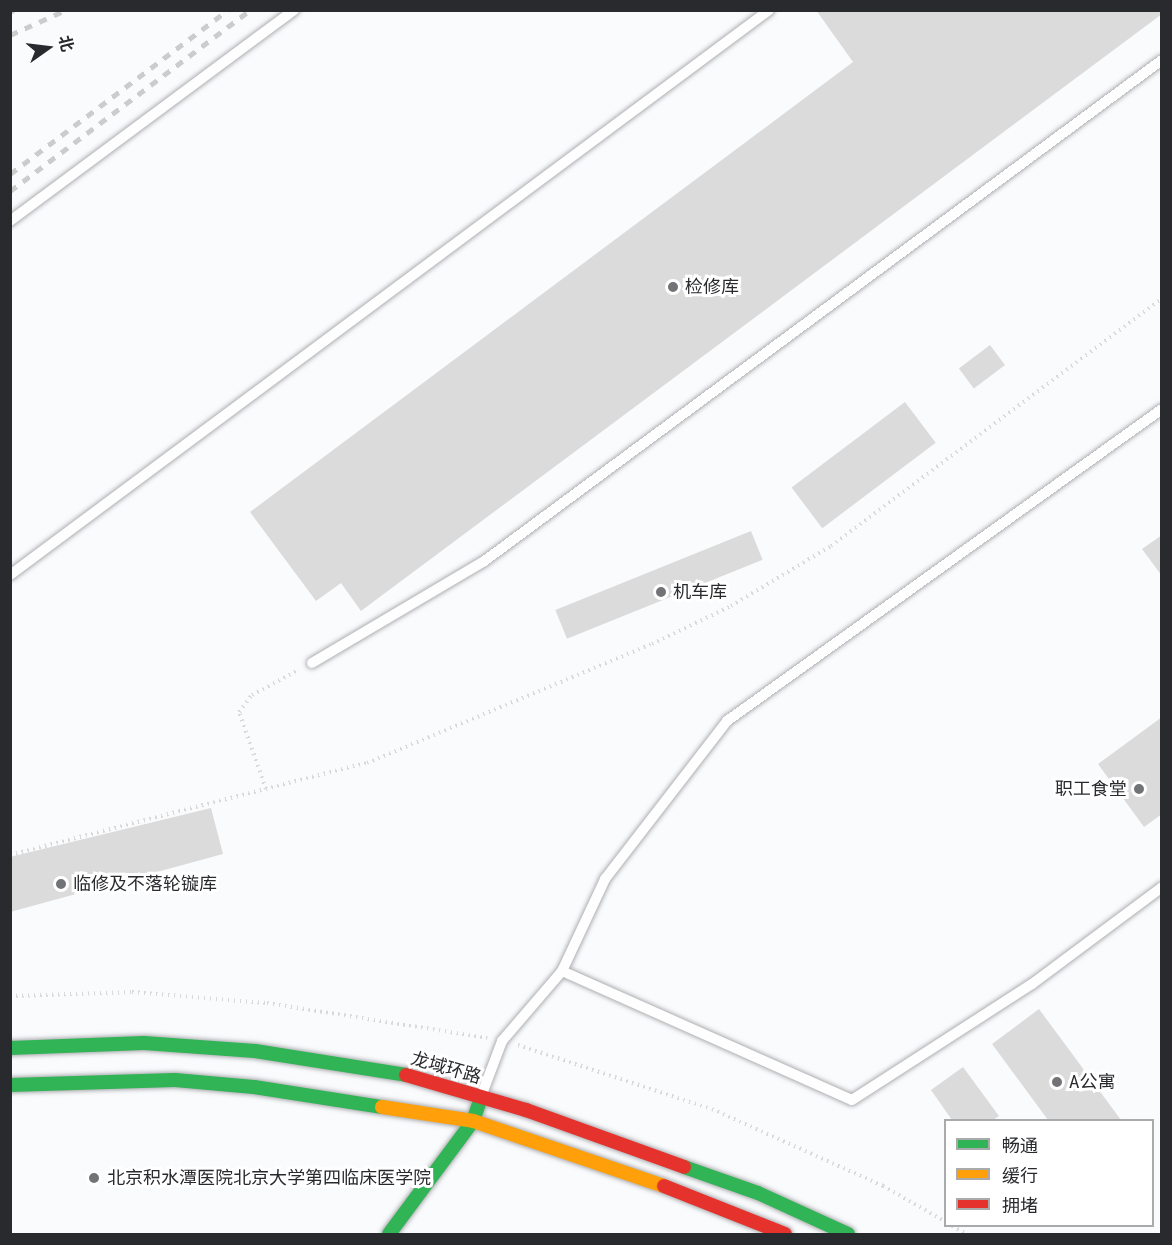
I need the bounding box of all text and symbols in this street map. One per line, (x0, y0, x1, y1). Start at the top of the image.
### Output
north arrow (18, 18, 78, 78)
text: 北 (55, 33, 77, 54)
place label: 检修库 (685, 276, 739, 298)
marker: 检修库 (666, 280, 680, 294)
place label: 机车库 (673, 581, 727, 603)
marker: 机车库 (654, 585, 668, 599)
place label: 职工食堂 (1055, 778, 1127, 800)
marker: 职工食堂 (1132, 782, 1146, 796)
place label: 临修及不落轮镟库 (73, 873, 217, 895)
marker: 临修及不落轮镟库 (54, 877, 68, 891)
street label: 龙域环路 (408, 1048, 484, 1088)
place label: A公寓 (1069, 1071, 1115, 1093)
marker: A公寓 (1050, 1075, 1064, 1089)
legend (944, 1119, 1154, 1227)
text: 畅通 (1002, 1135, 1038, 1156)
text: 缓行 (1002, 1165, 1038, 1186)
place label: 北京积水潭医院北京大学第四临床医学院 (107, 1167, 431, 1189)
marker: 北京积水潭医院北京大学第四临床医学院 (85, 1169, 103, 1187)
text: 拥堵 (1002, 1195, 1038, 1216)

